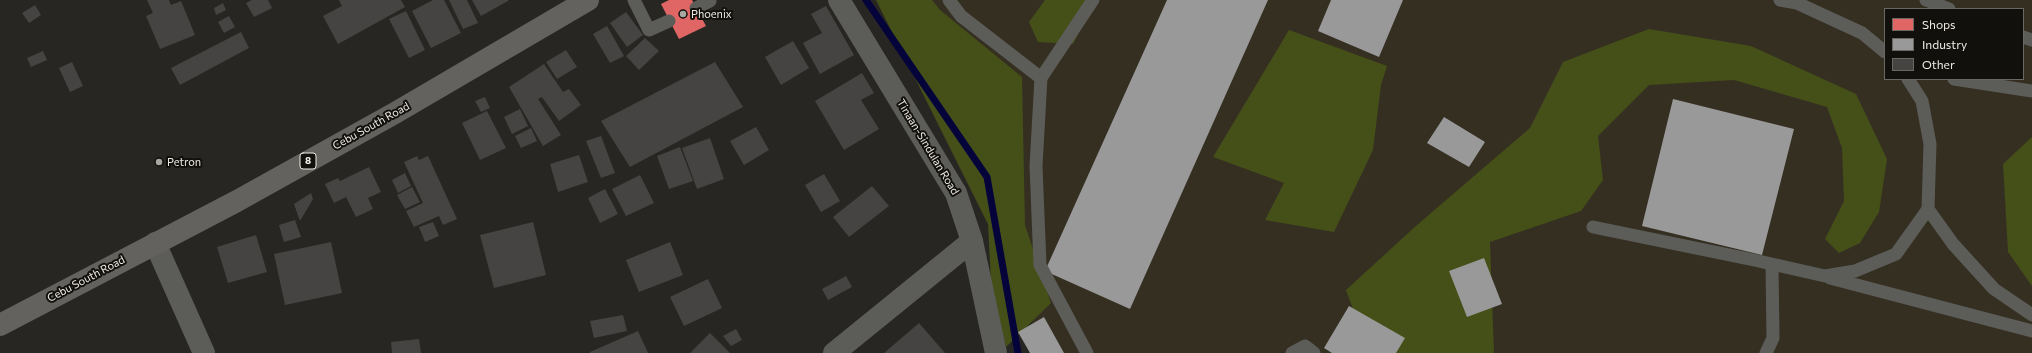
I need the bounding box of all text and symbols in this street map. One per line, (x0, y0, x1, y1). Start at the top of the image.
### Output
place label: Phoenix (691, 7, 732, 21)
legend (1884, 8, 2024, 80)
marker: Phoenix (678, 9, 688, 19)
text: Shops (1922, 17, 1956, 31)
text: Industry (1922, 37, 1967, 51)
text: Other (1922, 57, 1955, 71)
street label: Tinaan-Sindulan Road (894, 97, 962, 197)
street label: Cebu South Road (330, 99, 412, 153)
road number: 8 (300, 153, 316, 169)
place label: Petron (167, 155, 201, 169)
marker: Petron (154, 157, 164, 167)
street label: Cebu South Road (45, 253, 127, 305)

